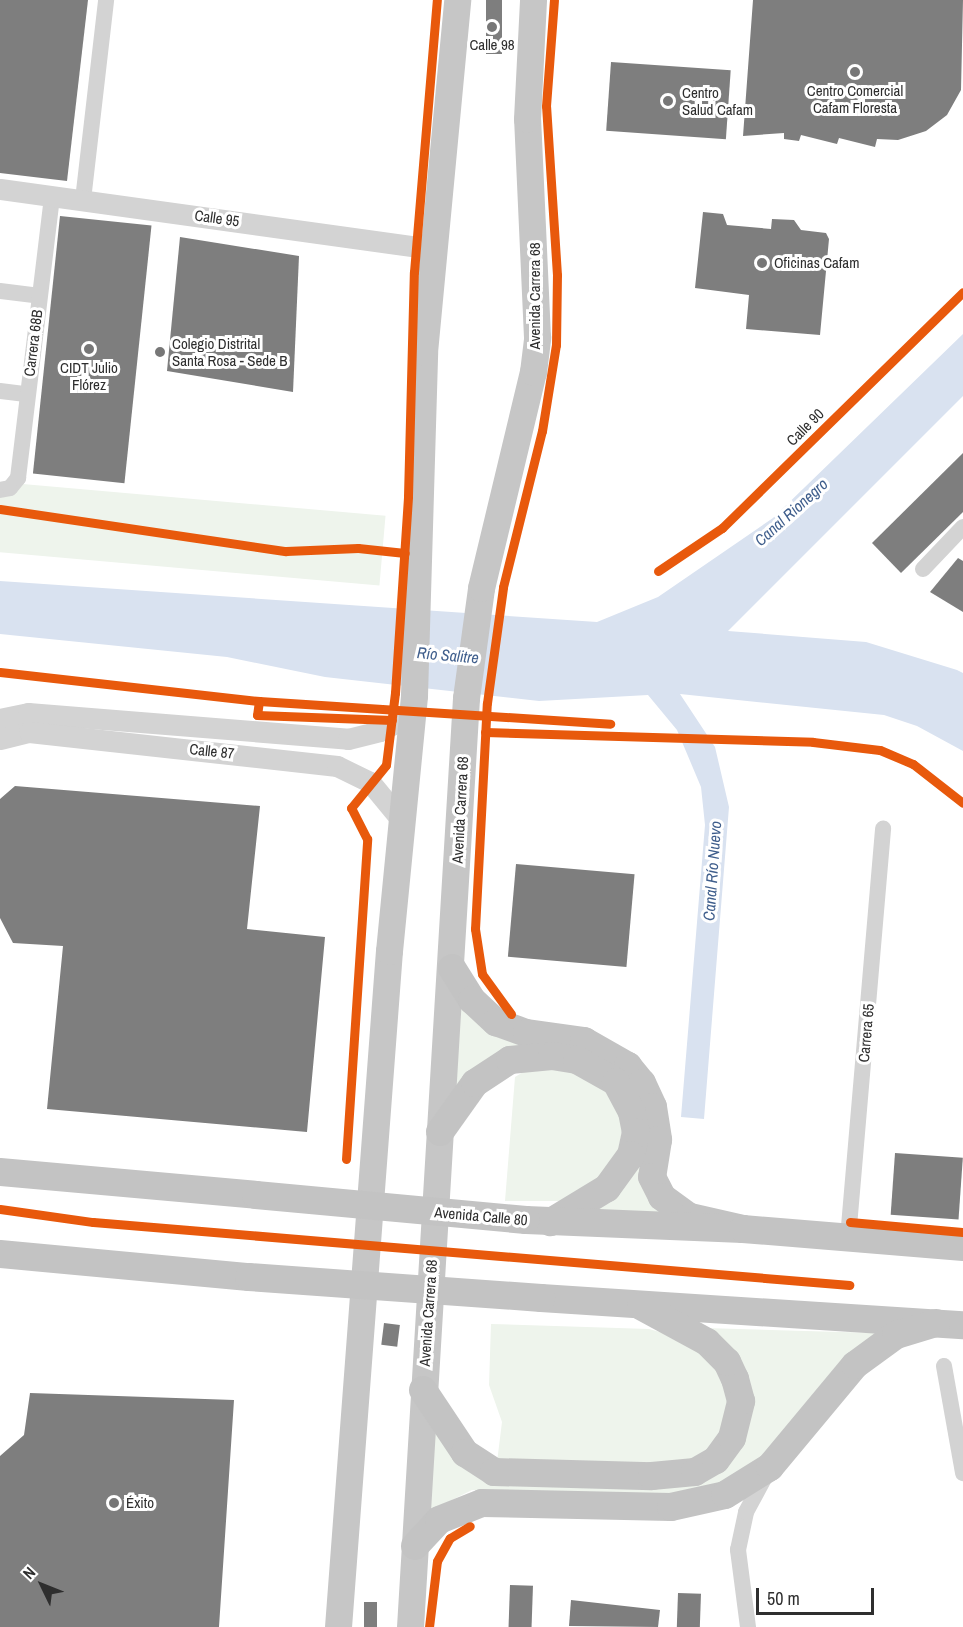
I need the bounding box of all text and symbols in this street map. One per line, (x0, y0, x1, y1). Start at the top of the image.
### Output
marker: Calle 98 (485, 20, 499, 34)
place label: Calle 98 (469, 36, 515, 54)
marker: Centro Comercial Cafam Floresta (848, 65, 862, 79)
place label: Centro Comercial Cafam Floresta (807, 81, 903, 116)
place label: Centro Salud Cafam (682, 83, 753, 118)
marker: Centro Salud Cafam (659, 92, 677, 110)
street label: Calle 95 (193, 206, 241, 230)
street label: Avenida Carrera 68 (526, 242, 544, 350)
place label: Oficinas Cafam (774, 254, 859, 272)
marker: Oficinas Cafam (755, 256, 769, 270)
street label: Carrera 68B (20, 309, 46, 377)
place label: Colegio Distrital Santa Rosa - Sede B (172, 334, 288, 369)
marker: CIDT Julio Flórez (82, 342, 96, 356)
marker: Colegio Distrital Santa Rosa - Sede B (153, 345, 167, 359)
place label: CIDT Julio Flórez (60, 358, 118, 393)
street label: Calle 90 (783, 405, 827, 449)
water label: Canal Rionegro (750, 474, 832, 550)
water label: Río Salitre (416, 643, 480, 667)
street label: Calle 87 (189, 740, 235, 762)
street label: Avenida Carrera 68 (448, 756, 472, 864)
water label: Canal Río Nuevo (699, 821, 725, 921)
street label: Carrera 65 (854, 1003, 878, 1063)
street label: Avenida Calle 80 (434, 1203, 528, 1229)
street label: Avenida Carrera 68 (415, 1259, 441, 1367)
place label: Éxito (126, 1494, 154, 1512)
marker: Éxito (107, 1496, 121, 1510)
north arrow (12, 1555, 72, 1615)
text: N (18, 1562, 40, 1584)
scale bar (759, 1576, 878, 1614)
text: 50 m (767, 1586, 800, 1611)

